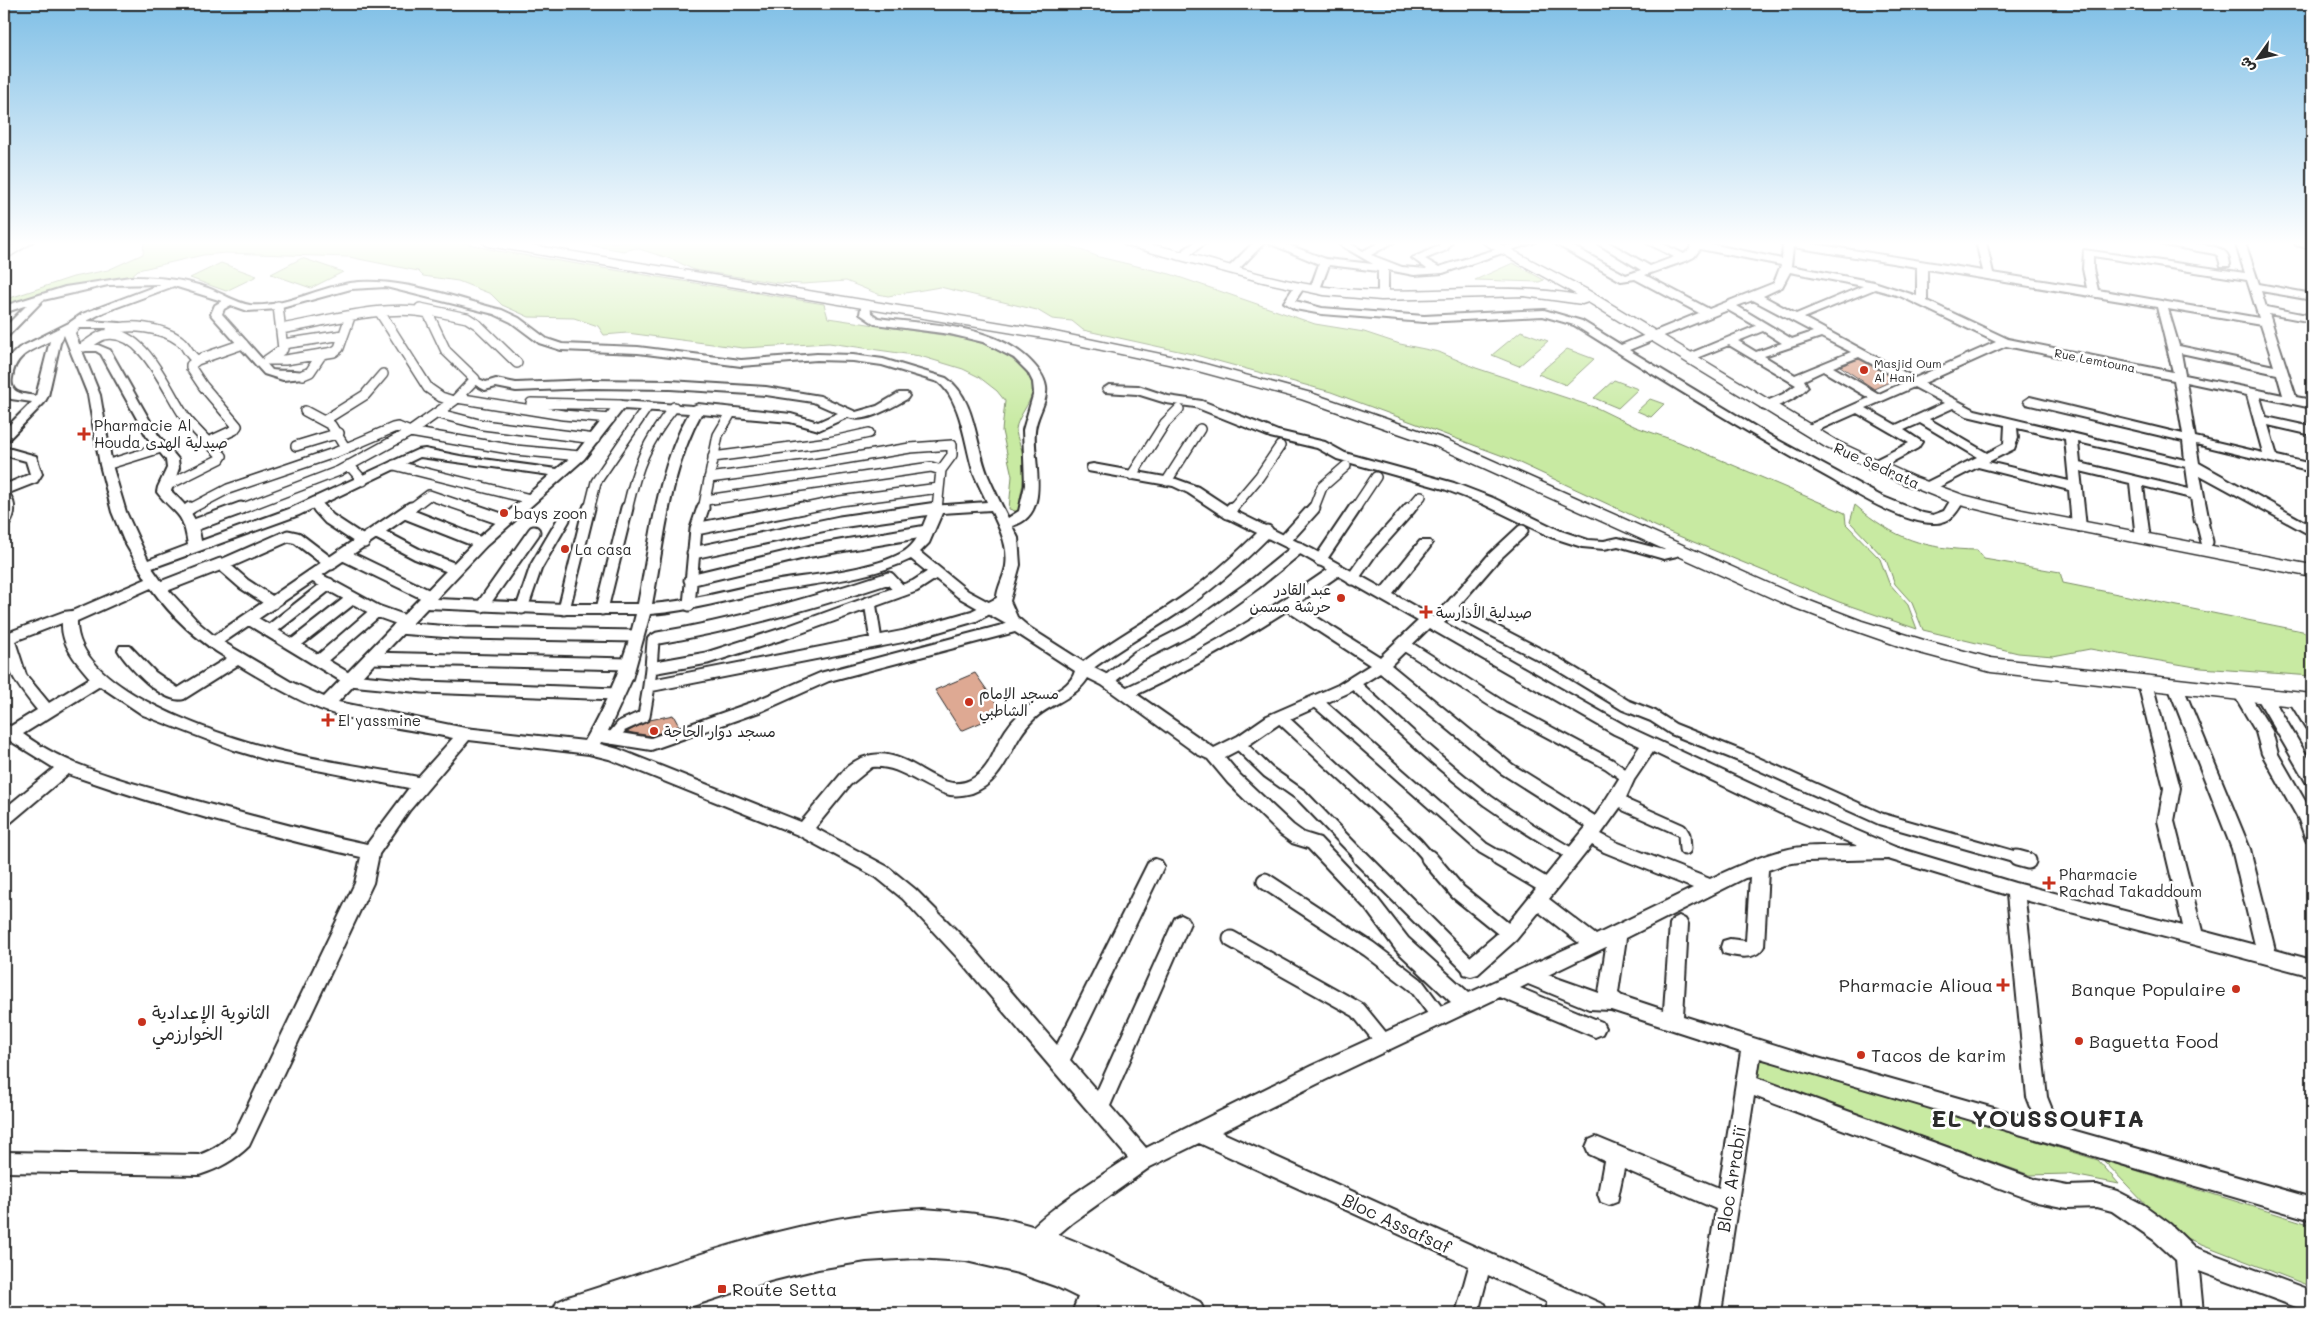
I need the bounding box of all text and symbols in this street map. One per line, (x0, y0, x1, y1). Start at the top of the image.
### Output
north arrow (2234, 32, 2284, 82)
text: ش (2235, 54, 2259, 77)
street label: Rue Lemtouna (2053, 344, 2137, 376)
place label: Masjid Oum Al Hani (1874, 355, 1942, 385)
marker: Masjid Oum Al Hani (1858, 364, 1870, 376)
place label: Pharmacie Al Houda صيدلية الهدى (94, 415, 228, 452)
marker: Pharmacie Al Houda صيدلية الهدى (78, 428, 90, 440)
street label: Rue Sedrata (1831, 437, 1923, 493)
place label: bays zoon (514, 503, 587, 523)
marker: bays zoon (498, 507, 510, 519)
place label: La casa (575, 539, 632, 559)
marker: La casa (559, 543, 571, 555)
place label: عبد القادر حرشة مسمن (1250, 579, 1331, 616)
marker: عبد القادر حرشة مسمن (1335, 592, 1347, 604)
place label: صيدلية الأدارسة (1436, 602, 1532, 622)
marker: صيدلية الأدارسة (1420, 606, 1432, 618)
place label: مسجد الإمام الشاطبي (979, 683, 1059, 724)
marker: مسجد الإمام الشاطبي (963, 696, 975, 708)
place label: El yassmine (338, 710, 421, 730)
marker: El yassmine (322, 714, 334, 726)
place label: مسجد دوار الحاجة (664, 721, 776, 741)
marker: مسجد دوار الحاجة (648, 725, 660, 737)
place label: Pharmacie Rachad Takaddoum (2059, 864, 2202, 901)
marker: Pharmacie Rachad Takaddoum (2043, 877, 2055, 889)
place label: Pharmacie Alioua (1839, 973, 1993, 997)
place label: Banque Populaire (2071, 977, 2226, 1001)
marker: Pharmacie Alioua (1997, 979, 2009, 991)
marker: Banque Populaire (2230, 983, 2242, 995)
place label: الثانوية الإعدادية الخوارزمي (152, 1000, 270, 1050)
marker: الثانوية الإعدادية الخوارزمي (136, 1016, 148, 1028)
place label: Baguetta Food (2089, 1029, 2218, 1053)
marker: Baguetta Food (2073, 1035, 2085, 1047)
place label: Tacos de karim (1871, 1043, 2006, 1067)
marker: Tacos de karim (1855, 1049, 1867, 1061)
district label: EL YOUSSOUFIA (1931, 1102, 2145, 1133)
street label: Bloc Arrabiï (1711, 1124, 1751, 1234)
street label: Bloc Assafsaf (1339, 1187, 1456, 1259)
place label: Route Setta (732, 1277, 837, 1301)
marker: Route Setta (716, 1283, 728, 1295)

